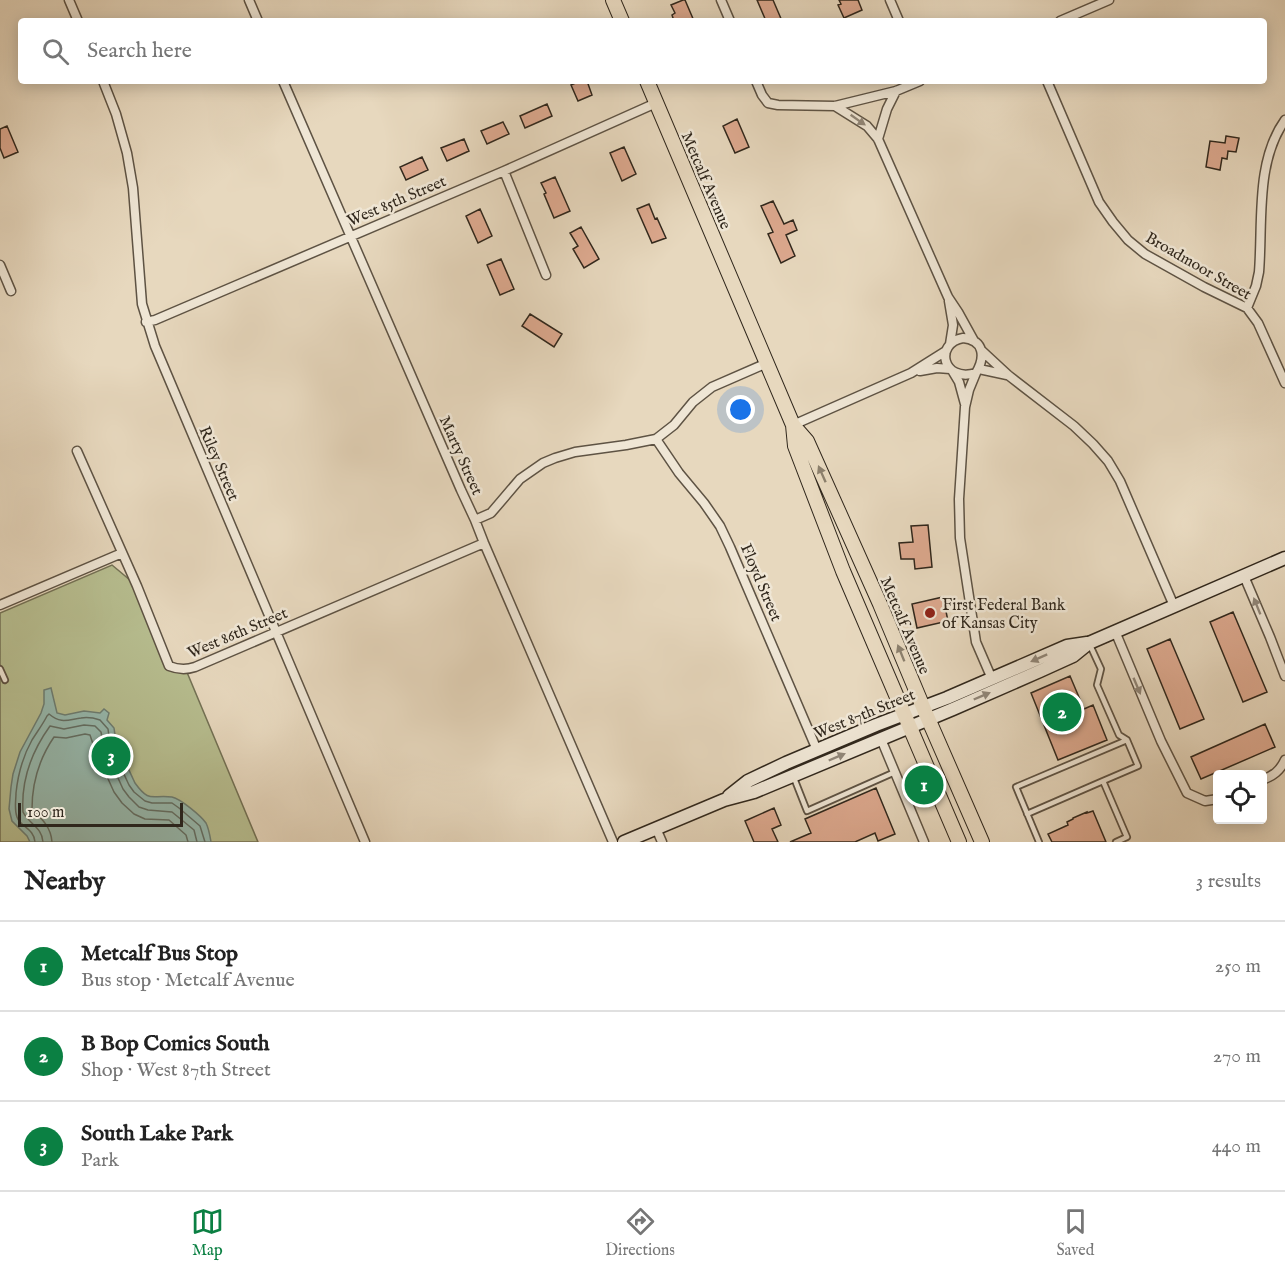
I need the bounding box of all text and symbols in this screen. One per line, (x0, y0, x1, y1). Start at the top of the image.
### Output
search box (18, 18, 1267, 84)
icon: search (39, 35, 72, 68)
text: Search here (87, 37, 192, 65)
one-way arrow (850, 114, 866, 126)
street label: Metcalf Avenue (676, 129, 735, 233)
street label: West 85th Street (344, 172, 450, 232)
street label: Broadmoor Street (1141, 228, 1255, 305)
your location (726, 395, 755, 424)
street label: Marty Street (434, 413, 487, 499)
street label: Riley Street (193, 423, 243, 505)
one-way arrow (818, 466, 827, 483)
street label: Floyd Street (735, 541, 786, 625)
street label: Metcalf Avenue (875, 574, 934, 678)
place label: First Federal Bank of Kansas City (942, 596, 1066, 634)
one-way arrow (1252, 597, 1261, 615)
street label: West 86th Street (185, 604, 291, 664)
marker: First Federal Bank of Kansas City (923, 606, 937, 620)
one-way arrow (896, 644, 905, 662)
one-way arrow (1030, 653, 1048, 663)
one-way arrow (1132, 677, 1142, 695)
street label: West 87th Street (811, 685, 919, 744)
pin: 2 (1042, 690, 1082, 734)
one-way arrow (973, 691, 991, 701)
pin: 3 (92, 734, 130, 778)
one-way arrow (828, 752, 846, 762)
pin: 1 (904, 762, 944, 808)
map controls (1213, 770, 1267, 824)
button: locate (1213, 770, 1267, 824)
scale bar (18, 800, 183, 828)
text: 100 m (27, 803, 64, 823)
text: Nearby (24, 865, 105, 898)
text: 3 results (1196, 869, 1261, 894)
text: Metcalf Bus Stop (81, 940, 238, 968)
text: 1 (40, 954, 47, 979)
text: 250 m (1215, 954, 1261, 979)
text: Bus stop · Metcalf Avenue (81, 968, 295, 993)
text: B Bop Comics South (81, 1030, 270, 1058)
text: 2 (39, 1044, 48, 1069)
text: 270 m (1213, 1044, 1261, 1069)
text: Shop · West 87th Street (81, 1058, 271, 1083)
text: South Lake Park (81, 1120, 233, 1148)
text: 3 (40, 1134, 47, 1159)
text: 440 m (1212, 1134, 1261, 1159)
text: Park (81, 1148, 119, 1173)
tab: Map (191, 1205, 224, 1261)
tab: Directions (605, 1205, 675, 1261)
tab: Saved (1056, 1205, 1094, 1261)

